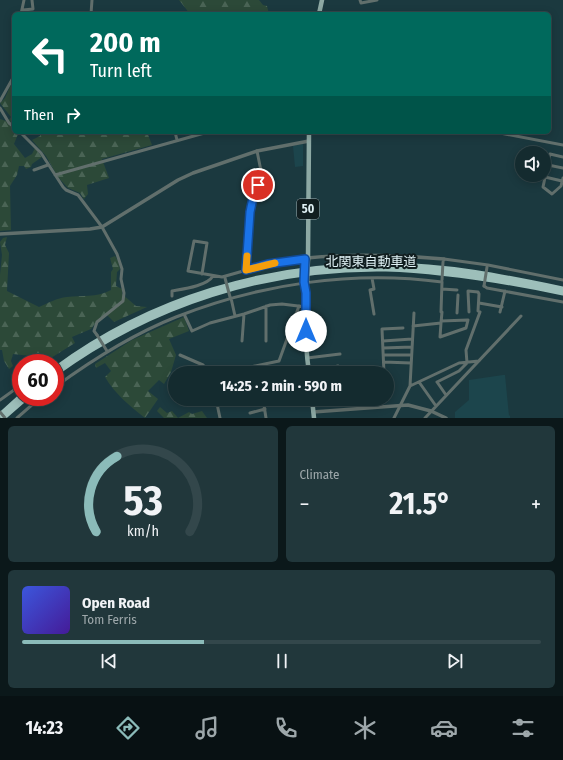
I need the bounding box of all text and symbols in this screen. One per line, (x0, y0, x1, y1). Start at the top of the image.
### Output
text: 200 m (90, 26, 161, 59)
icon: left (24, 28, 76, 80)
text: Turn left (90, 60, 152, 82)
icon: right (62, 104, 84, 126)
text: Then (24, 106, 54, 124)
map controls (515, 146, 551, 182)
button: sound (515, 146, 551, 182)
pin (241, 168, 275, 202)
icon: arrive (247, 174, 269, 196)
road number: 50 (297, 199, 319, 219)
street label: 北関東自動車道 (325, 254, 417, 269)
position arrow (285, 310, 327, 352)
speed limit sign: 60 (12, 354, 64, 406)
text: 14:25 · 2 min · 590 m (220, 377, 342, 395)
text: Climate (300, 467, 340, 482)
text: 53 (123, 476, 163, 526)
text: 21.5° (389, 486, 451, 522)
text: − (300, 491, 309, 518)
text: + (531, 491, 541, 518)
text: km/h (127, 523, 159, 540)
text: Open Road (82, 594, 150, 612)
text: Tom Ferris (82, 612, 137, 627)
icon: previous (98, 650, 120, 672)
icon: pause (271, 650, 293, 672)
icon: next (444, 650, 466, 672)
icon: directions (114, 714, 142, 742)
icon: music (193, 714, 221, 742)
icon: phone (272, 714, 300, 742)
icon: climate (351, 714, 379, 742)
icon: car (430, 714, 458, 742)
icon: filters (509, 714, 537, 742)
text: 14:23 (26, 717, 63, 739)

